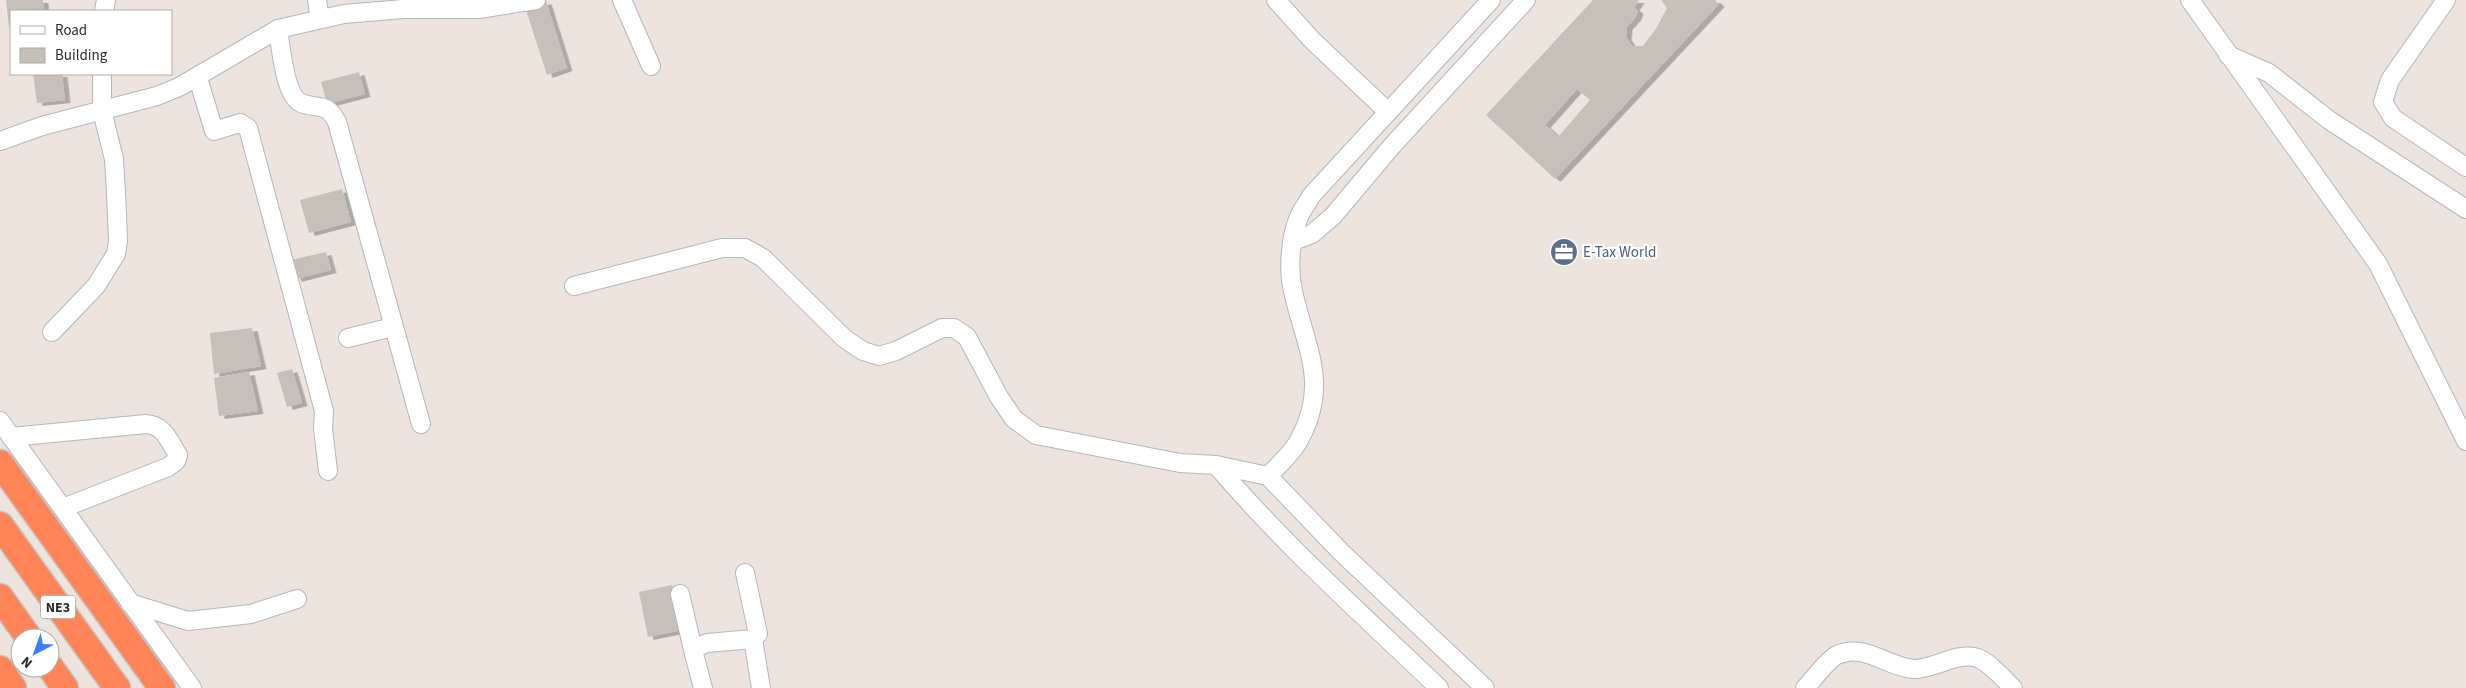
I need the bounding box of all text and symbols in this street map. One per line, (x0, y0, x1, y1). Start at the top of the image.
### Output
legend (10, 10, 172, 75)
text: Road (55, 20, 87, 41)
text: Building (55, 45, 108, 66)
office icon: E-Tax World (1549, 237, 1579, 267)
place label: E-Tax World (1583, 242, 1656, 263)
road number: NE3 (40, 596, 76, 618)
north arrow (10, 628, 60, 678)
text: N (17, 651, 37, 673)

